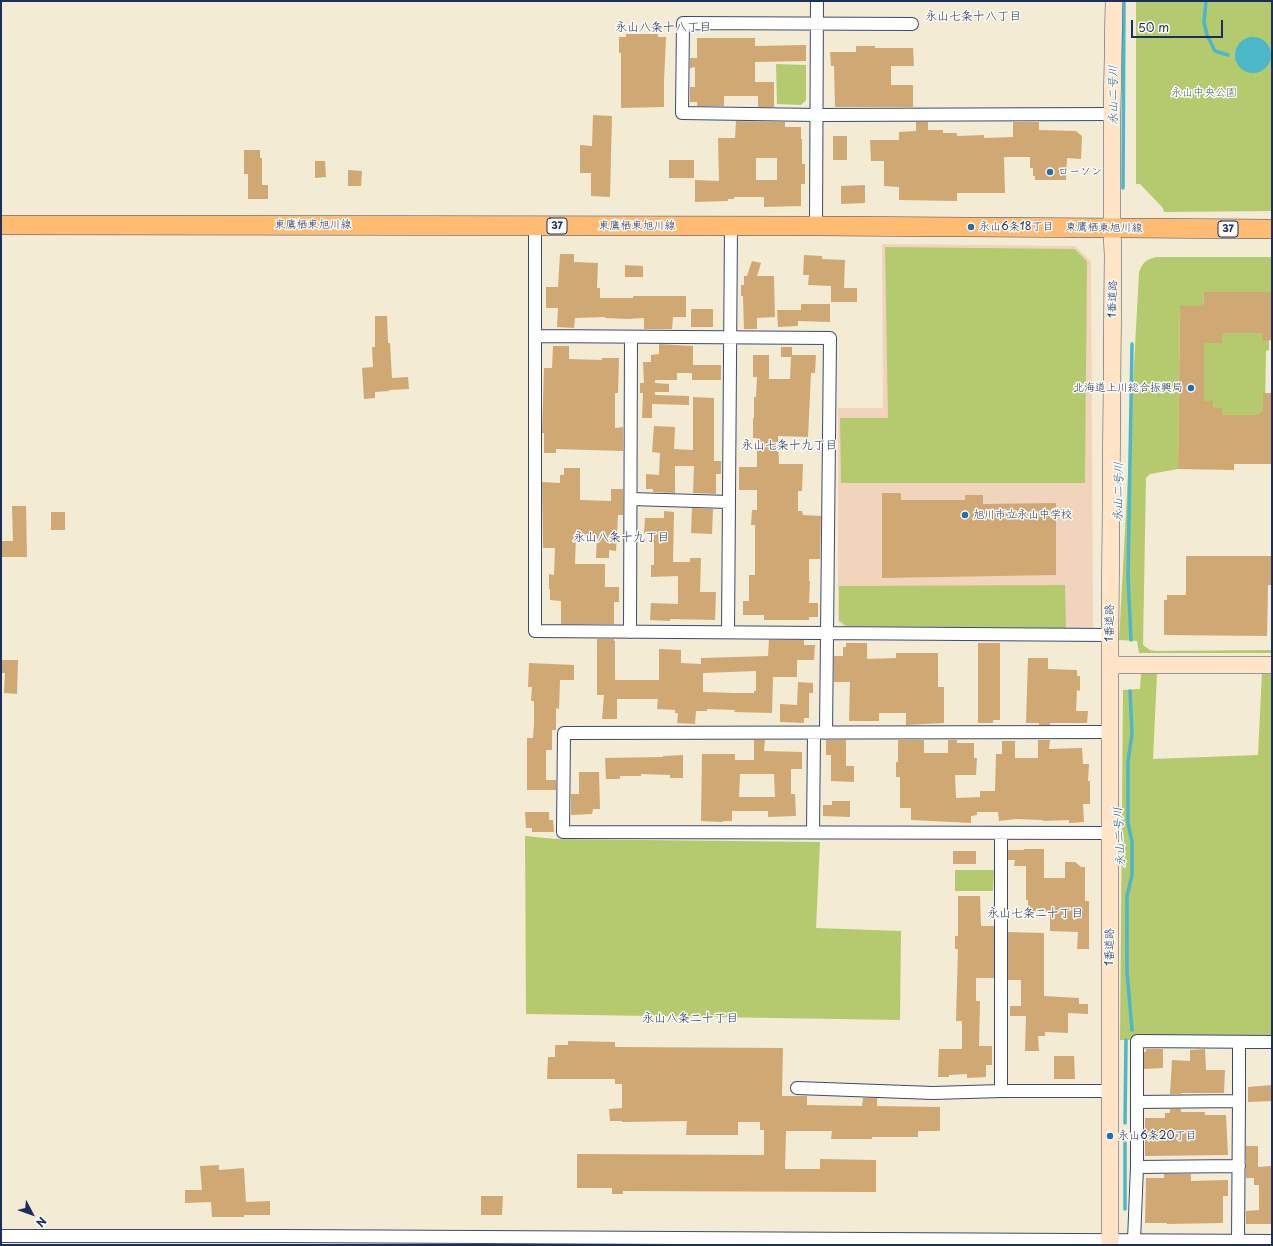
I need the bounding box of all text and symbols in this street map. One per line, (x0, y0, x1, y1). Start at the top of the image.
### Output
district label: 永山七条十八丁目 (925, 10, 1021, 24)
scale bar (1133, 12, 1225, 38)
text: 50 m (1138, 18, 1169, 36)
district label: 永山八条十八丁目 (615, 21, 711, 35)
water label: 永山二号川 (1107, 65, 1121, 125)
park label: 永山中央公園 (1171, 86, 1237, 100)
place label: ローソン (1058, 165, 1102, 179)
marker: ローソン (1045, 167, 1055, 177)
street label: 東鷹栖東旭川線 (275, 218, 351, 232)
road number: 37 (547, 218, 567, 234)
street label: 東鷹栖東旭川線 (599, 219, 675, 233)
place label: 永山6条18丁目 (979, 220, 1054, 234)
street label: 東鷹栖東旭川線 (1065, 221, 1143, 235)
road number: 37 (1218, 221, 1238, 237)
marker: 永山6条18丁目 (966, 222, 976, 232)
street label: 1番道路 (1106, 280, 1120, 318)
place label: 北海道上川総合振興局 (1073, 381, 1183, 395)
marker: 北海道上川総合振興局 (1186, 383, 1196, 393)
district label: 永山七条十九丁目 (741, 439, 837, 453)
water label: 永山二号川 (1111, 462, 1127, 522)
place label: 旭川市立永山中学校 (973, 508, 1072, 522)
marker: 旭川市立永山中学校 (960, 510, 970, 520)
district label: 永山八条十九丁目 (573, 531, 669, 545)
street label: 1番道路 (1103, 604, 1117, 642)
water label: 永山二号川 (1111, 807, 1129, 867)
district label: 永山七条二十丁目 (987, 907, 1083, 921)
street label: 1番道路 (1103, 928, 1117, 966)
district label: 永山八条二十丁目 (642, 1012, 738, 1026)
place label: 永山6条20丁目 (1118, 1129, 1196, 1143)
marker: 永山6条20丁目 (1105, 1131, 1115, 1141)
north arrow (12, 1194, 52, 1234)
text: N (32, 1213, 51, 1231)

